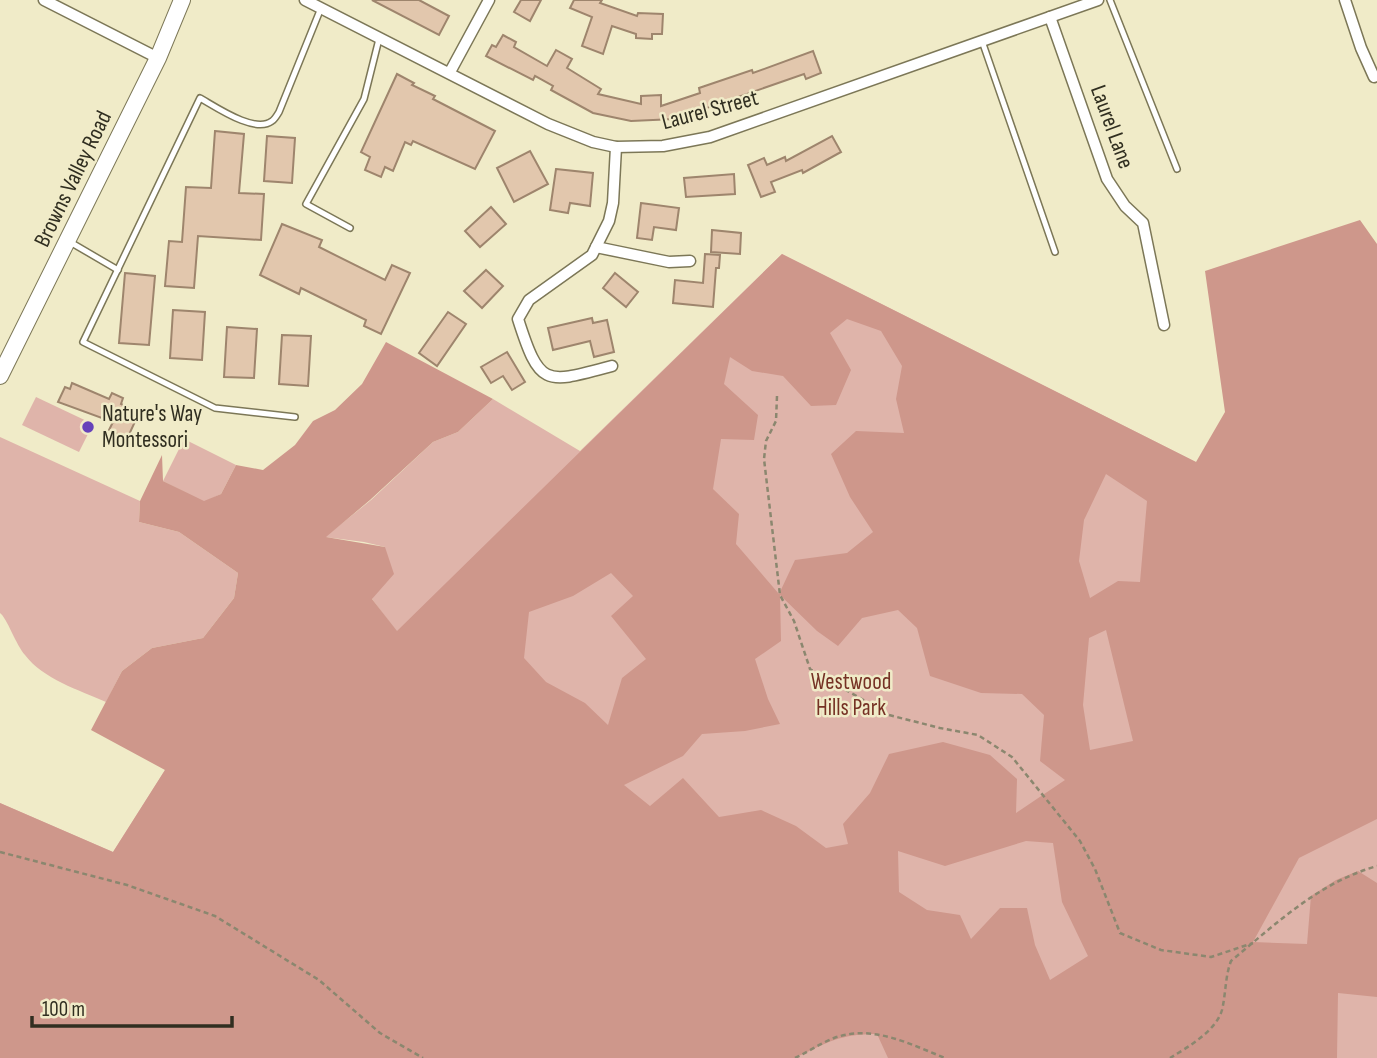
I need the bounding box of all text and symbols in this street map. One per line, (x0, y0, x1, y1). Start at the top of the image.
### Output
street label: Laurel Lane (1084, 81, 1140, 173)
street label: Laurel Street (659, 84, 761, 136)
street label: Browns Valley Road (28, 107, 118, 251)
place label: Nature's Way Montessori (102, 400, 202, 454)
marker: Nature's Way Montessori (80, 419, 96, 435)
park label: Westwood Hills Park (811, 668, 891, 722)
scale bar (32, 984, 231, 1028)
text: 100 m (42, 997, 85, 1022)

